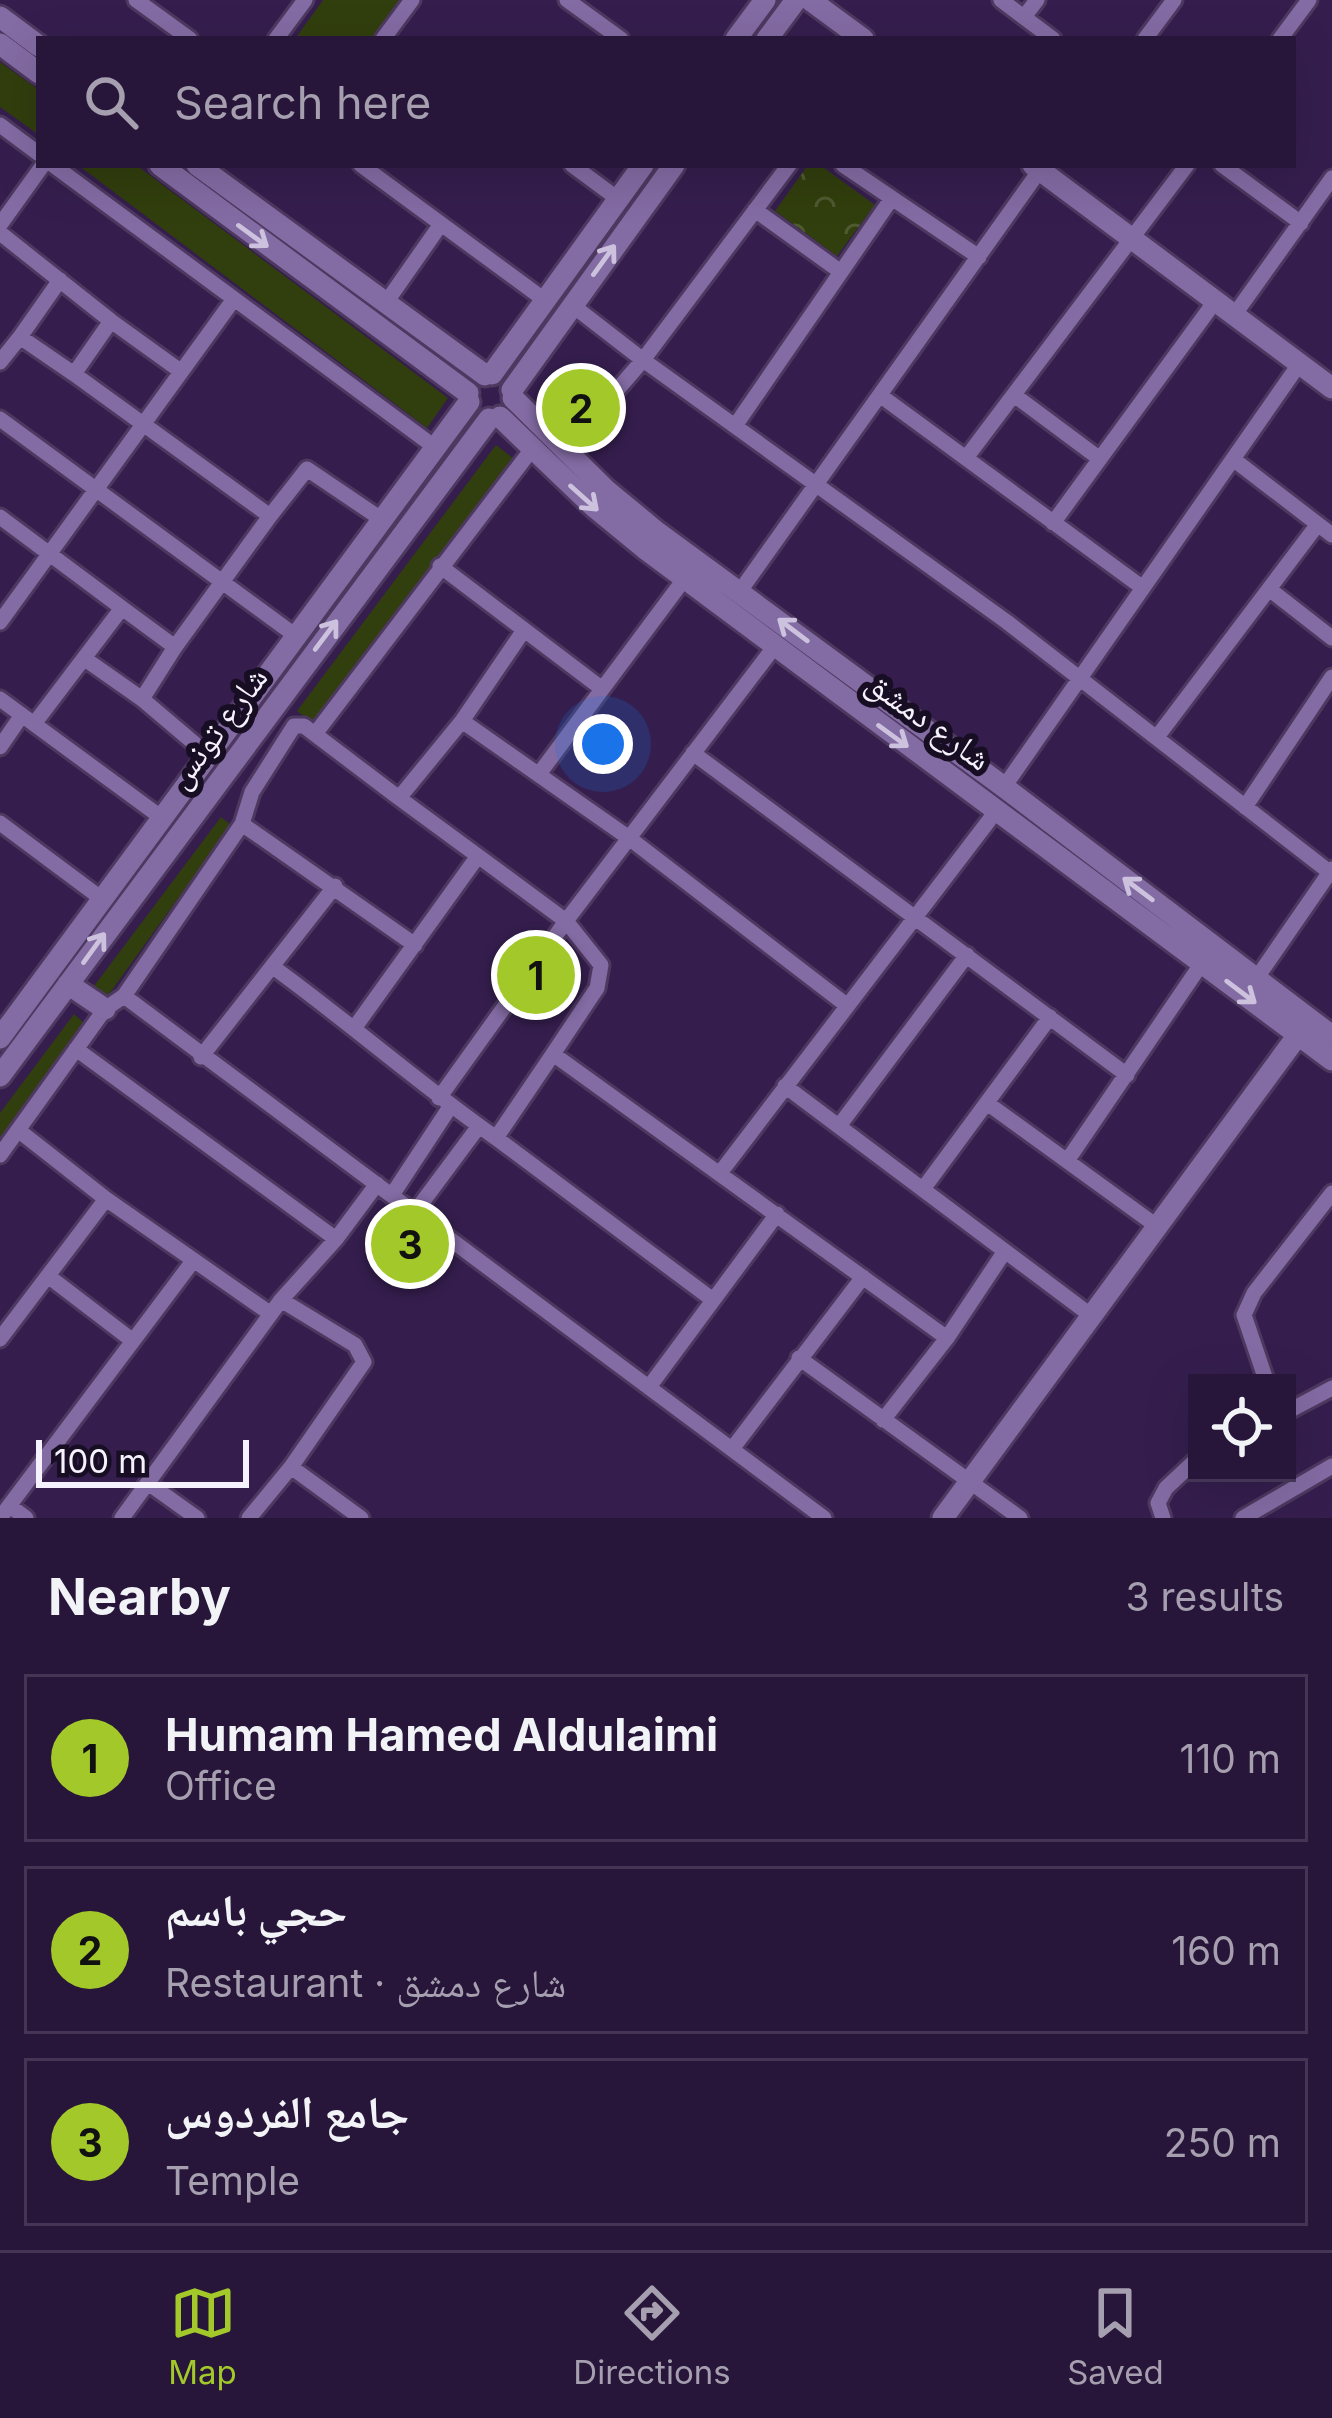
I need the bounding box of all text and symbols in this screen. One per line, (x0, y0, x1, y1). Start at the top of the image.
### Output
search box (36, 36, 1296, 168)
icon: search (78, 69, 144, 135)
text: Search here (174, 75, 431, 130)
one-way arrow (236, 222, 269, 248)
one-way arrow (591, 244, 617, 277)
pin: 2 (542, 363, 620, 453)
one-way arrow (569, 484, 599, 511)
one-way arrow (777, 618, 809, 644)
one-way arrow (313, 619, 339, 651)
street label: شارع تونس (158, 658, 276, 796)
street label: شارع دمشق (858, 662, 999, 779)
your location (573, 714, 633, 774)
one-way arrow (876, 723, 909, 749)
one-way arrow (1123, 876, 1155, 903)
pin: 1 (497, 930, 575, 1020)
one-way arrow (81, 932, 107, 965)
one-way arrow (1224, 979, 1257, 1004)
pin: 3 (371, 1199, 449, 1289)
map controls (1188, 1374, 1296, 1482)
button: locate (1188, 1374, 1296, 1482)
scale bar (36, 1434, 249, 1487)
text: 100 m (54, 1441, 147, 1481)
text: Nearby (48, 1566, 231, 1627)
text: 3 results (1126, 1573, 1284, 1620)
text: Humam Hamed Aldulaimi (165, 1707, 718, 1762)
text: 1 (82, 1735, 98, 1782)
text: 110 m (1180, 1735, 1281, 1782)
text: Office (165, 1762, 277, 1809)
text: حجي باسم (165, 1882, 347, 1937)
text: 2 (78, 1927, 102, 1974)
text: 160 m (1171, 1927, 1281, 1974)
text: Restaurant · شارع دمشق (165, 1959, 566, 2006)
text: جامع الفردوس (165, 2084, 409, 2139)
text: 3 (77, 2119, 103, 2166)
text: 250 m (1164, 2119, 1281, 2166)
text: Temple (165, 2157, 300, 2204)
tab: Map (168, 2280, 237, 2392)
tab: Directions (573, 2280, 731, 2392)
tab: Saved (1067, 2280, 1164, 2392)

